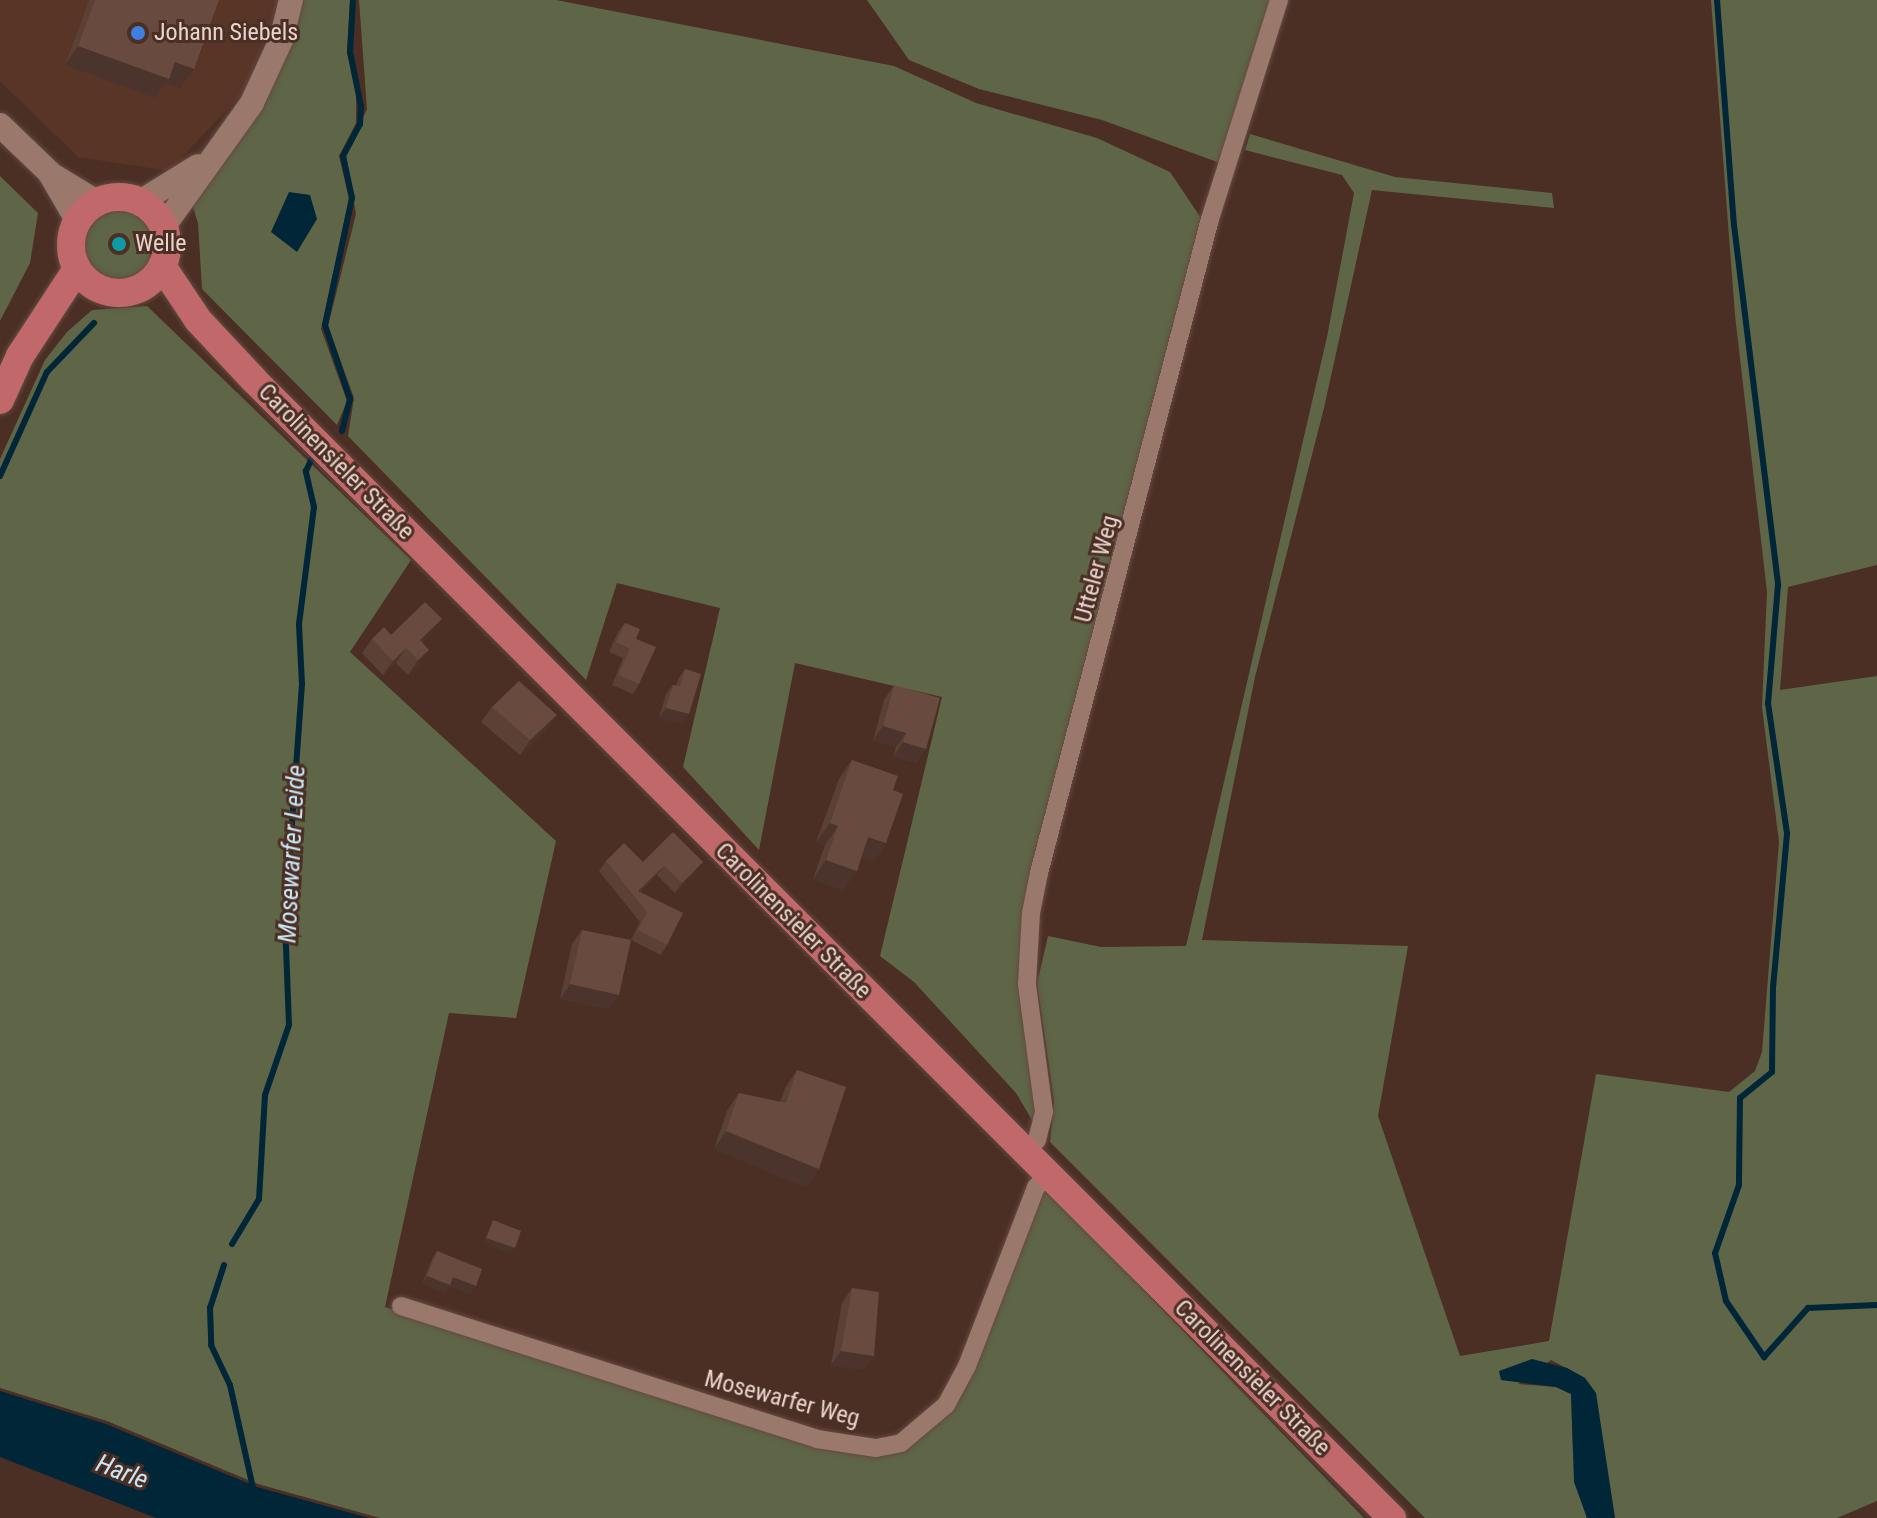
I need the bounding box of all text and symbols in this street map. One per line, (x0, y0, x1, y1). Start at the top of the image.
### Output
place label: Johann Siebels (154, 19, 298, 47)
marker: Johann Siebels (129, 24, 147, 42)
place label: Welle (135, 230, 186, 258)
marker: Welle (110, 235, 128, 253)
street label: Carolinensieler Straße (252, 378, 420, 546)
street label: Utteler Weg (1069, 512, 1125, 626)
water label: Mosewarfer Leide (272, 764, 312, 944)
street label: Carolinensieler Straße (709, 837, 877, 1005)
street label: Carolinensieler Straße (1168, 1294, 1336, 1462)
street label: Mosewarfer Weg (701, 1364, 863, 1434)
water label: Harle (92, 1448, 152, 1496)

